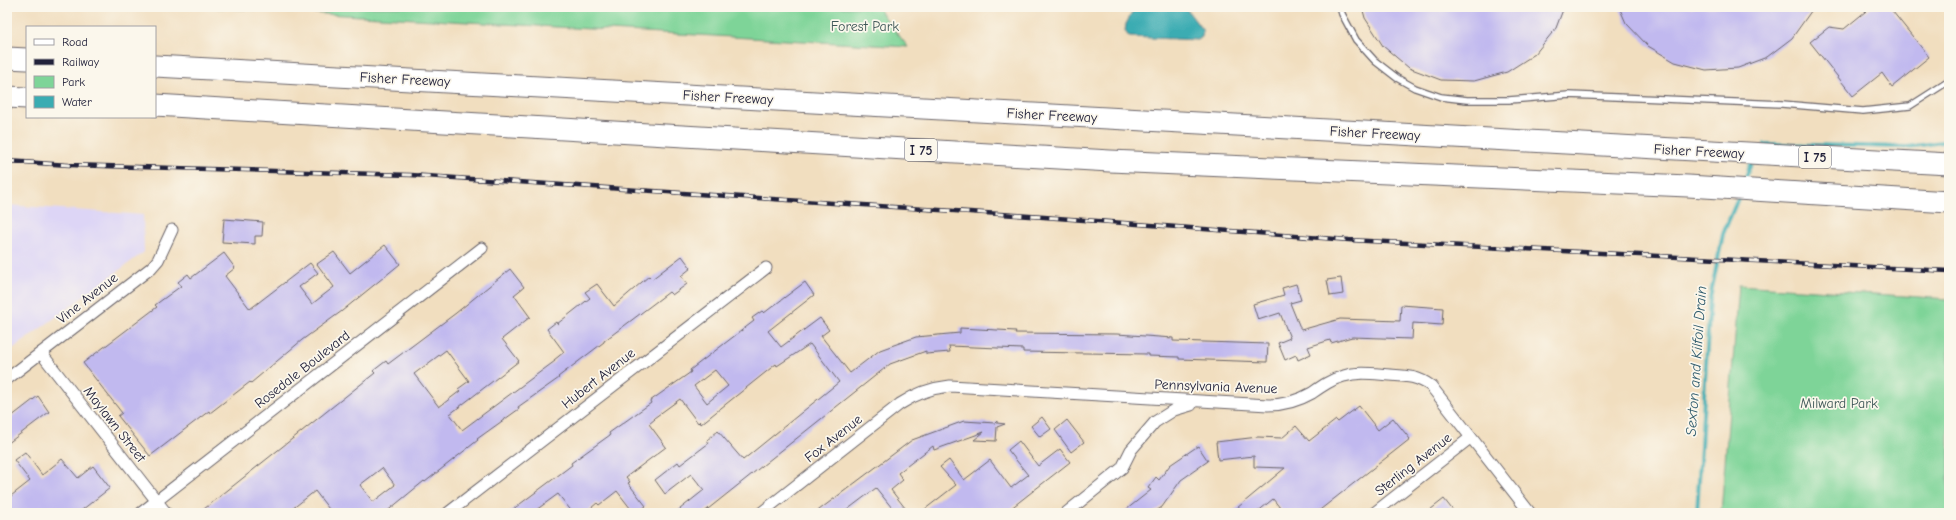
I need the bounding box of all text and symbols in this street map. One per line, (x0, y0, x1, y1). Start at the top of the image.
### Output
park label: Forest Park (831, 18, 899, 35)
legend (26, 26, 156, 118)
text: Road (62, 35, 88, 49)
text: Railway (62, 55, 100, 69)
street label: Fisher Freeway (359, 69, 452, 90)
text: Park (62, 75, 85, 89)
street label: Fisher Freeway (682, 87, 775, 108)
text: Water (62, 95, 92, 109)
street label: Fisher Freeway (1006, 105, 1099, 126)
street label: Fisher Freeway (1329, 123, 1422, 144)
road number: I 75 (905, 139, 937, 161)
street label: Fisher Freeway (1653, 141, 1746, 162)
road number: I 75 (1799, 146, 1831, 168)
street label: Vine Avenue (53, 269, 121, 327)
water label: Sexton and Kilfoil Drain (1682, 285, 1710, 437)
street label: Rosedale Boulevard (251, 327, 353, 412)
street label: Hubert Avenue (558, 344, 638, 412)
street label: Pennsylvania Avenue (1154, 376, 1278, 397)
street label: Maylawn Street (80, 383, 150, 466)
park label: Milward Park (1800, 395, 1878, 412)
street label: Fox Avenue (801, 411, 865, 466)
street label: Sterling Avenue (1372, 429, 1455, 500)

